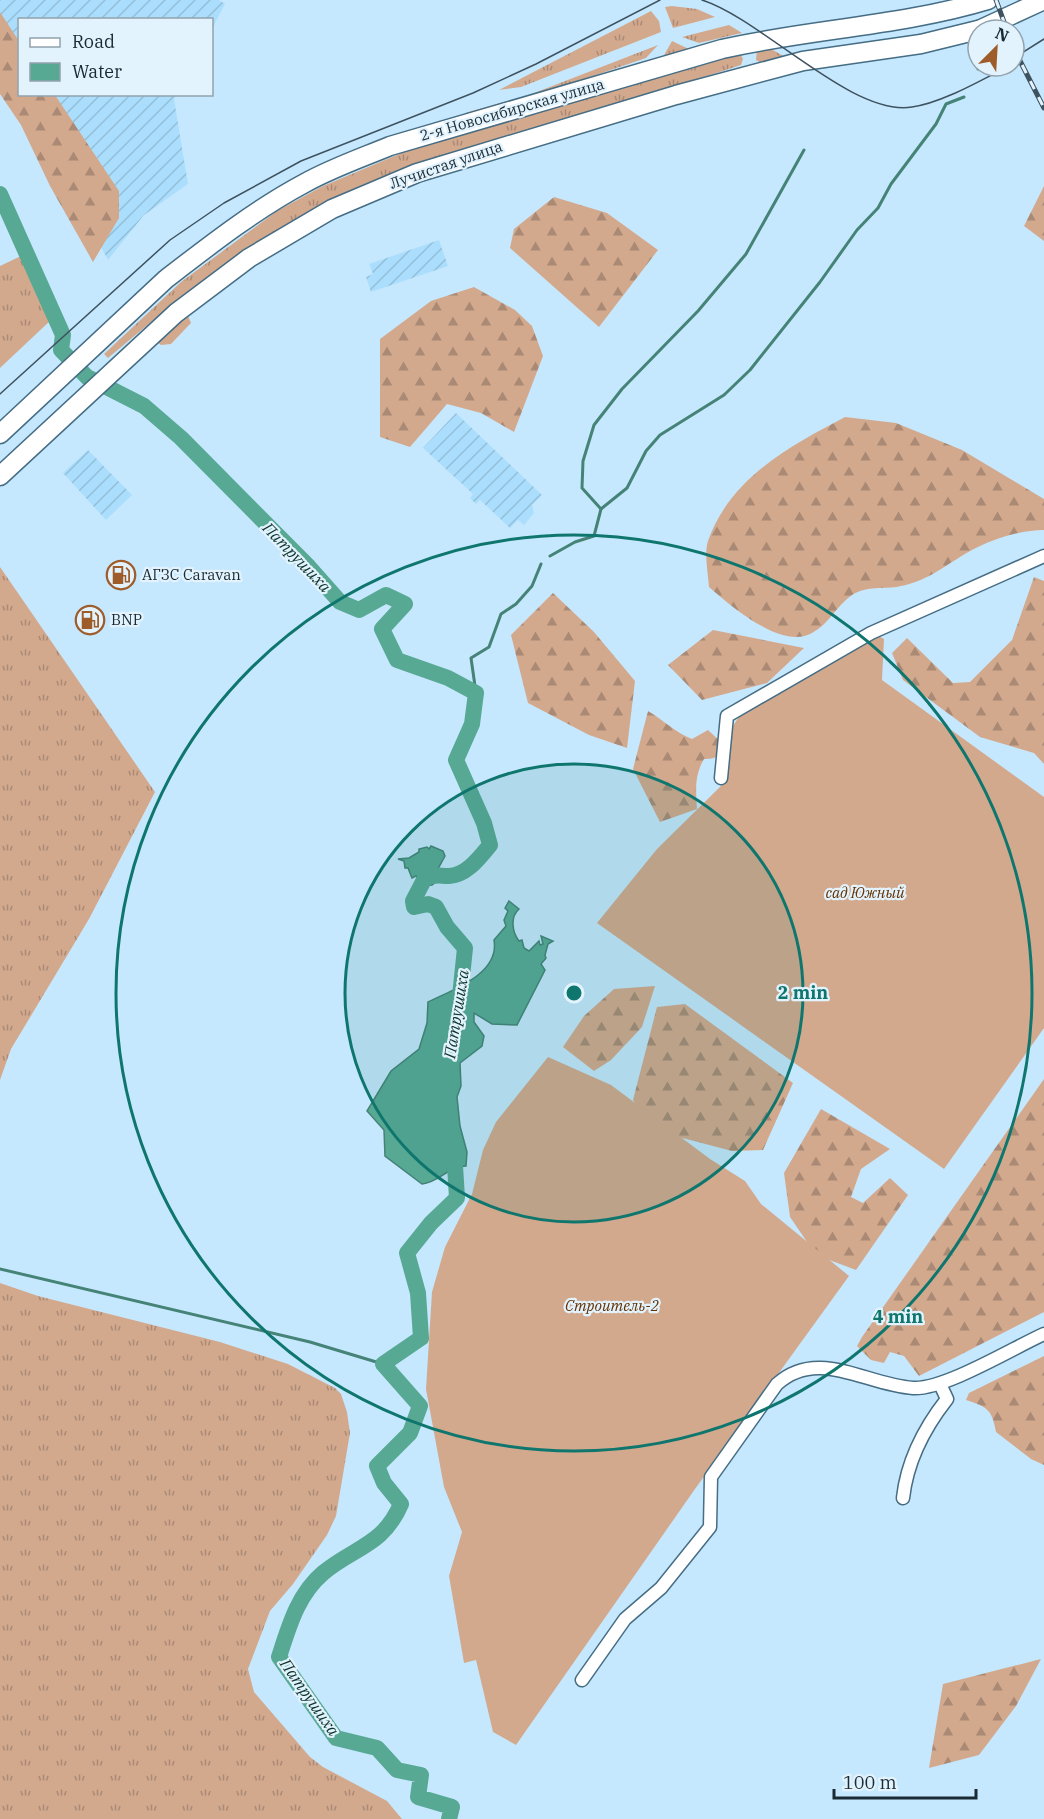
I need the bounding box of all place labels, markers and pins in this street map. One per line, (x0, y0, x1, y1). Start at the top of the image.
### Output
fuel station icon: АГЗС Caravan (105, 559, 137, 591)
place label: АГЗС Caravan (142, 565, 241, 584)
fuel station icon: BNP (74, 604, 106, 636)
place label: BNP (111, 610, 142, 629)
centre of rings (564, 983, 584, 1003)

